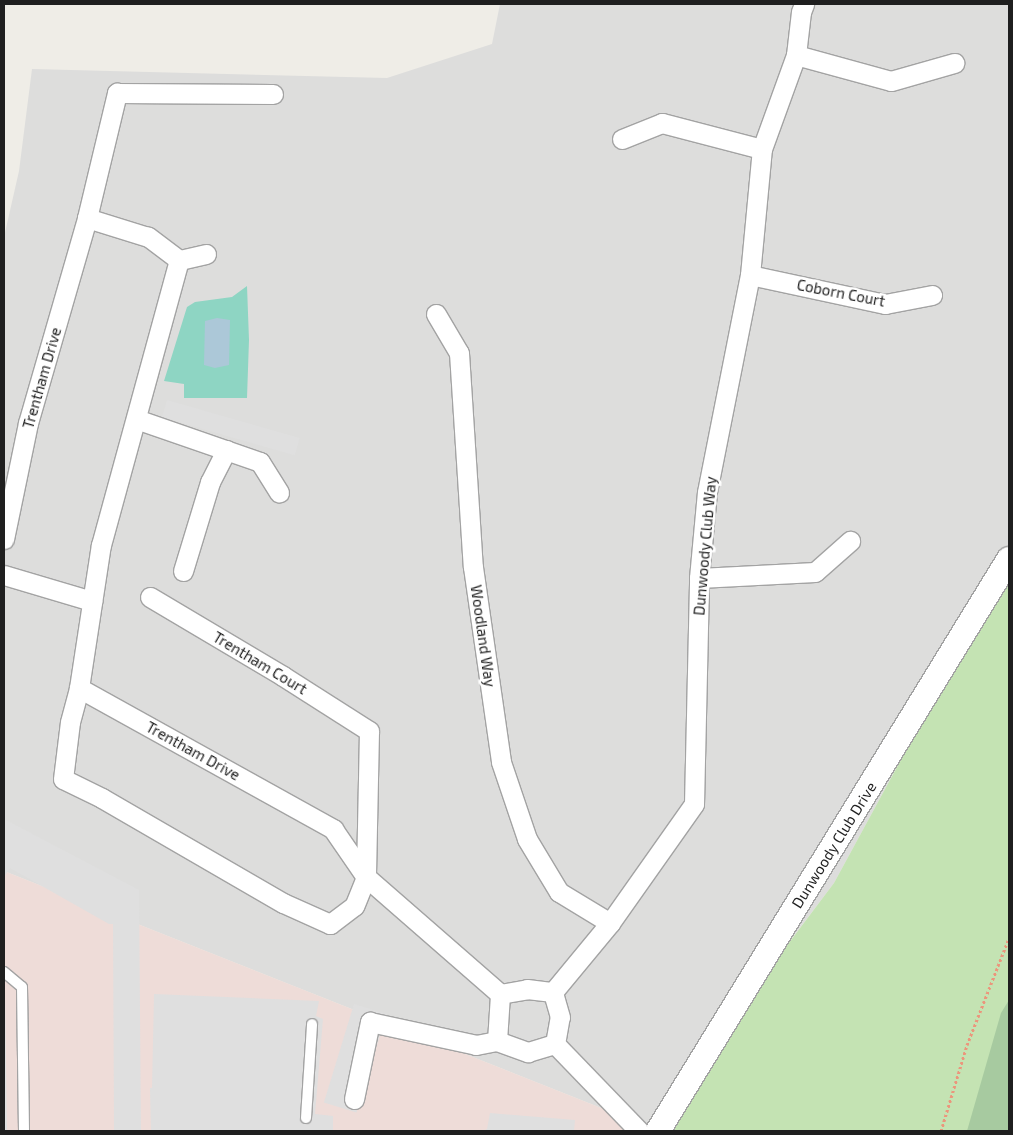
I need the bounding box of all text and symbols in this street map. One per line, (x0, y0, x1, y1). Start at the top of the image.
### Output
street label: Coborn Court (795, 276, 887, 310)
street label: Trentham Drive (19, 325, 65, 431)
street label: Dunwoody Club Way (690, 475, 720, 617)
street label: Woodland Way (467, 584, 499, 688)
street label: Trentham Court (210, 628, 310, 698)
street label: Trentham Drive (143, 718, 243, 784)
street label: Dunwoody Club Drive (788, 779, 880, 911)

